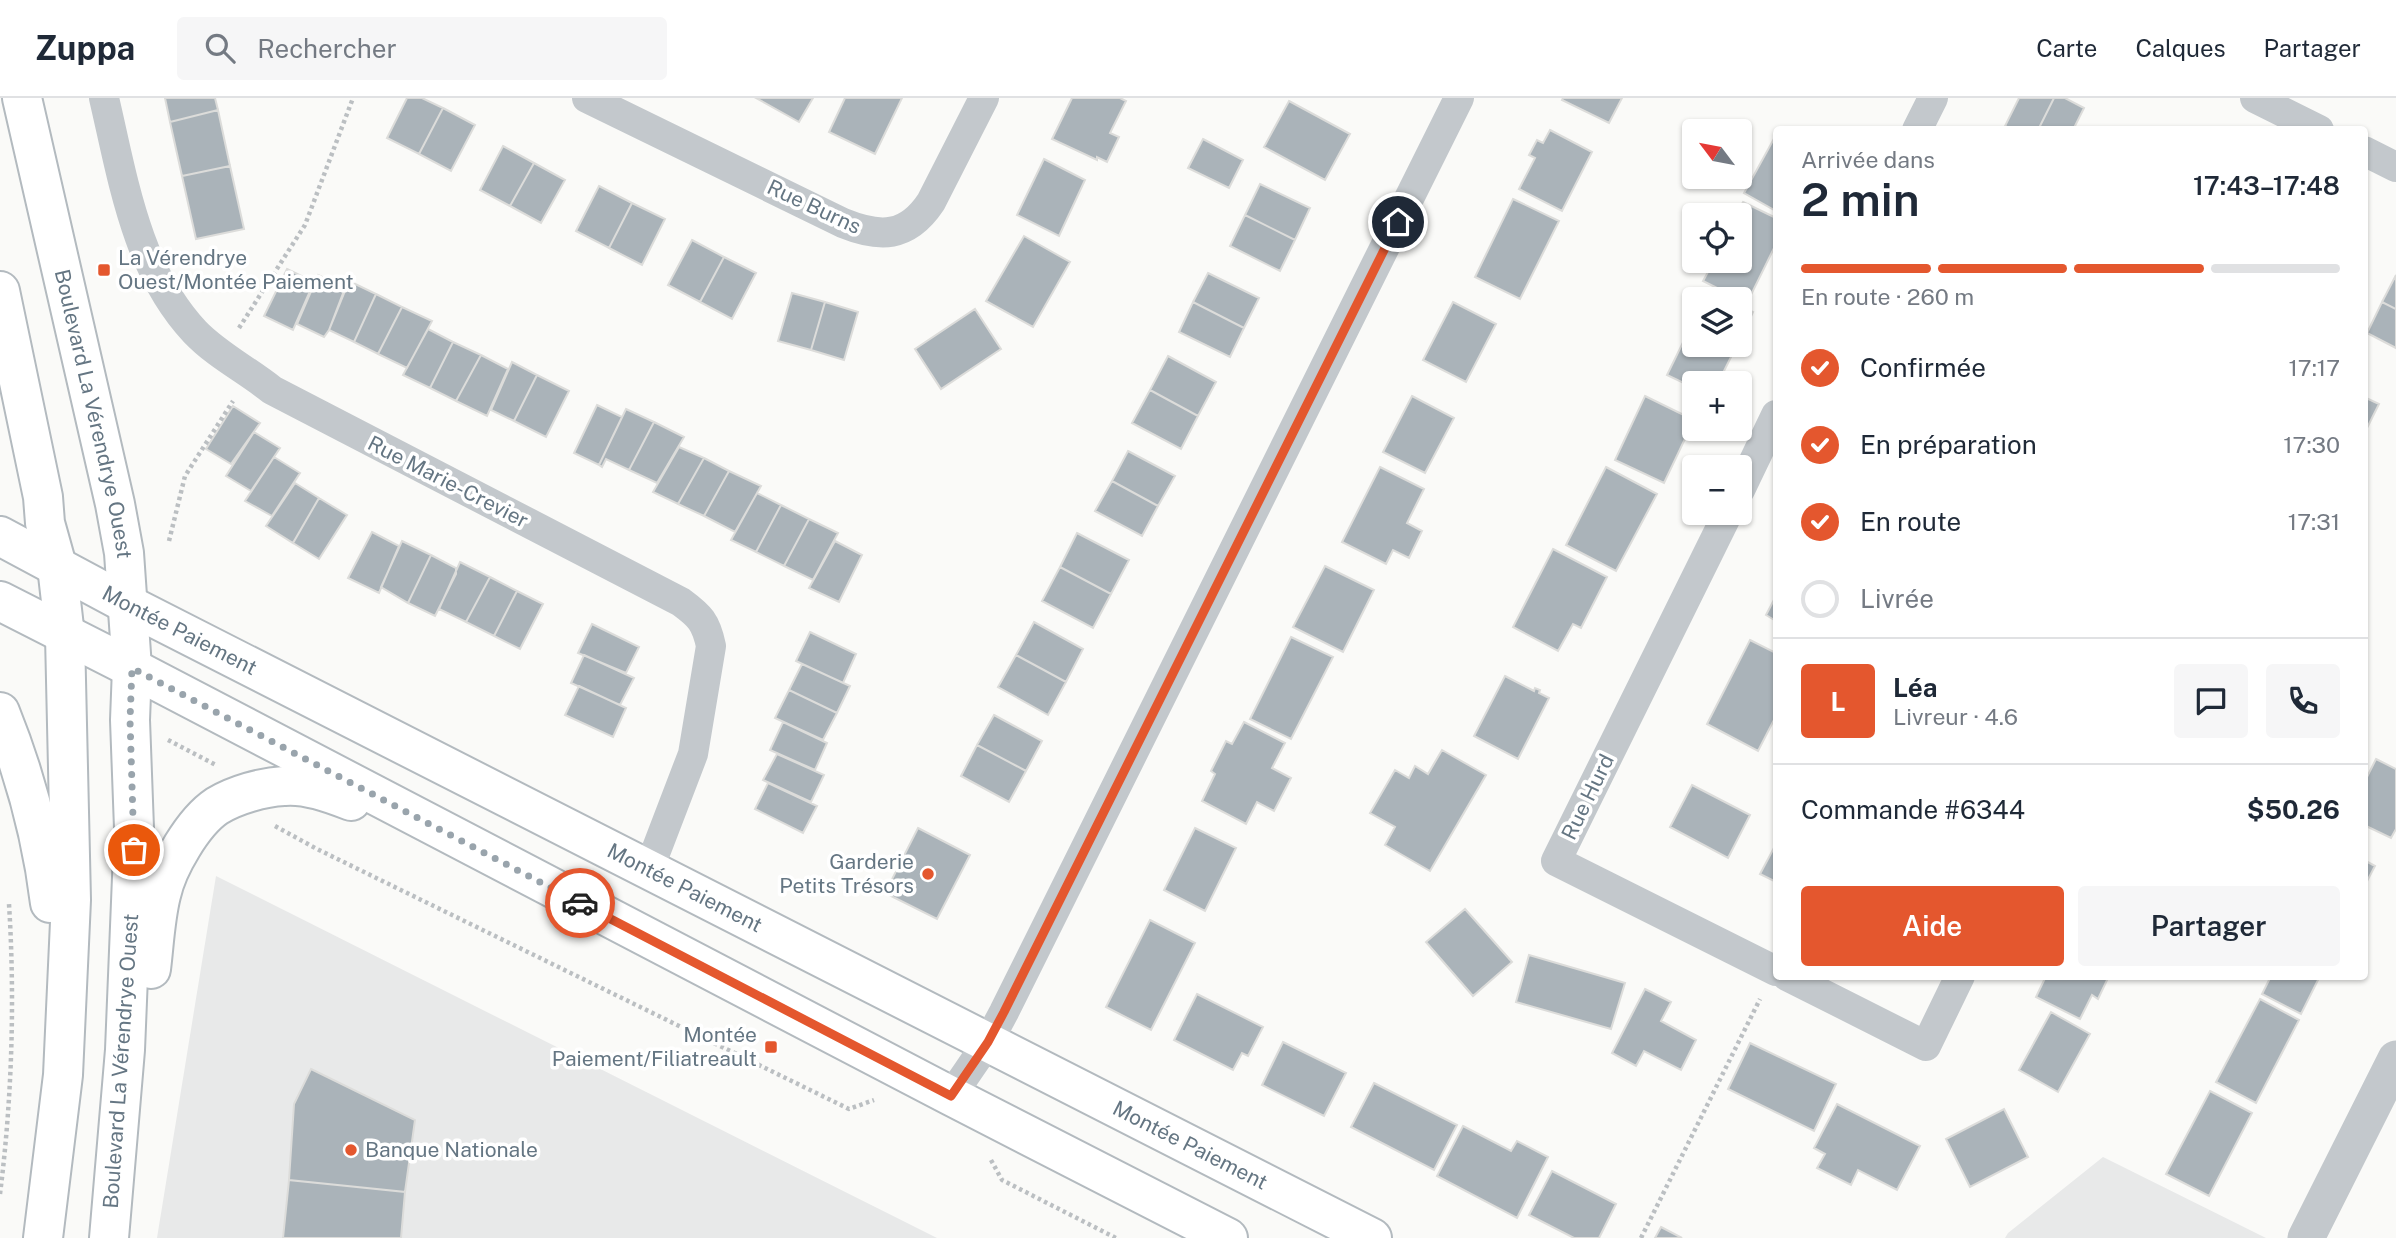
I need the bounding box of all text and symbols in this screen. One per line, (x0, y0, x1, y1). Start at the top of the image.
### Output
search box (177, 17, 667, 80)
text: Zuppa (35, 29, 135, 67)
icon: search (201, 29, 239, 67)
text: Rechercher (257, 33, 397, 64)
text: Carte (2036, 34, 2097, 62)
text: Calques (2135, 34, 2226, 62)
text: Partager (2264, 34, 2361, 62)
north arrow (1682, 119, 1752, 189)
map controls (1682, 119, 1752, 525)
text: Arrivée dans (1801, 146, 1935, 173)
text: 17:43–17:48 (2193, 170, 2340, 201)
text: 2 min (1801, 172, 1920, 226)
street label: Rue Burns (763, 174, 865, 239)
pin (1368, 192, 1428, 252)
icon: home (1379, 203, 1417, 241)
button: locate (1682, 203, 1752, 273)
place label: La Vérendrye Ouest/Montée Paiement (118, 245, 354, 294)
marker: La Vérendrye Ouest/Montée Paiement (96, 262, 112, 278)
street label: Boulevard La Vérendrye Ouest (50, 267, 137, 559)
text: En route · 260 m (1801, 283, 1974, 310)
button: layers (1682, 287, 1752, 357)
icon: check (1801, 349, 1839, 387)
text: Confirmée (1860, 352, 1986, 383)
text: 17:17 (2288, 354, 2340, 381)
button: + (1682, 371, 1752, 441)
icon: check (1801, 426, 1839, 464)
text: En préparation (1860, 429, 2037, 460)
street label: Rue Marie-Crevier (364, 430, 533, 533)
text: 17:30 (2283, 431, 2340, 458)
button: − (1682, 455, 1752, 525)
icon: check (1801, 503, 1839, 541)
text: En route (1860, 506, 1961, 537)
text: 17:31 (2288, 508, 2340, 535)
street label: Montée Paiement (98, 580, 261, 680)
text: Livrée (1860, 583, 1934, 614)
button: chat (2174, 664, 2248, 738)
button: phone (2266, 664, 2340, 738)
text: Léa (1893, 672, 1937, 703)
text: L (1830, 686, 1846, 717)
text: Livreur · 4.6 (1893, 703, 2018, 730)
street label: Rue Hurd (1556, 750, 1619, 844)
text: Commande #6344 (1801, 794, 2025, 825)
text: $50.26 (2247, 794, 2340, 825)
pin (104, 820, 164, 880)
icon: bag (115, 831, 153, 869)
street label: Montée Paiement (603, 838, 767, 937)
place label: Garderie Petits Trésors (779, 849, 914, 898)
marker: Garderie Petits Trésors (920, 866, 936, 882)
courier (545, 868, 615, 938)
icon: car (561, 884, 599, 922)
button: Aide (1801, 886, 2064, 966)
button: Partager (2078, 886, 2340, 966)
street label: Boulevard La Vérendrye Ouest (98, 913, 143, 1209)
place label: Montée Paiement/Filiatreault (552, 1022, 757, 1071)
marker: Montée Paiement/Filiatreault (763, 1039, 779, 1055)
street label: Montée Paiement (1109, 1095, 1272, 1195)
place label: Banque Nationale (365, 1137, 538, 1162)
marker: Banque Nationale (343, 1142, 359, 1158)

